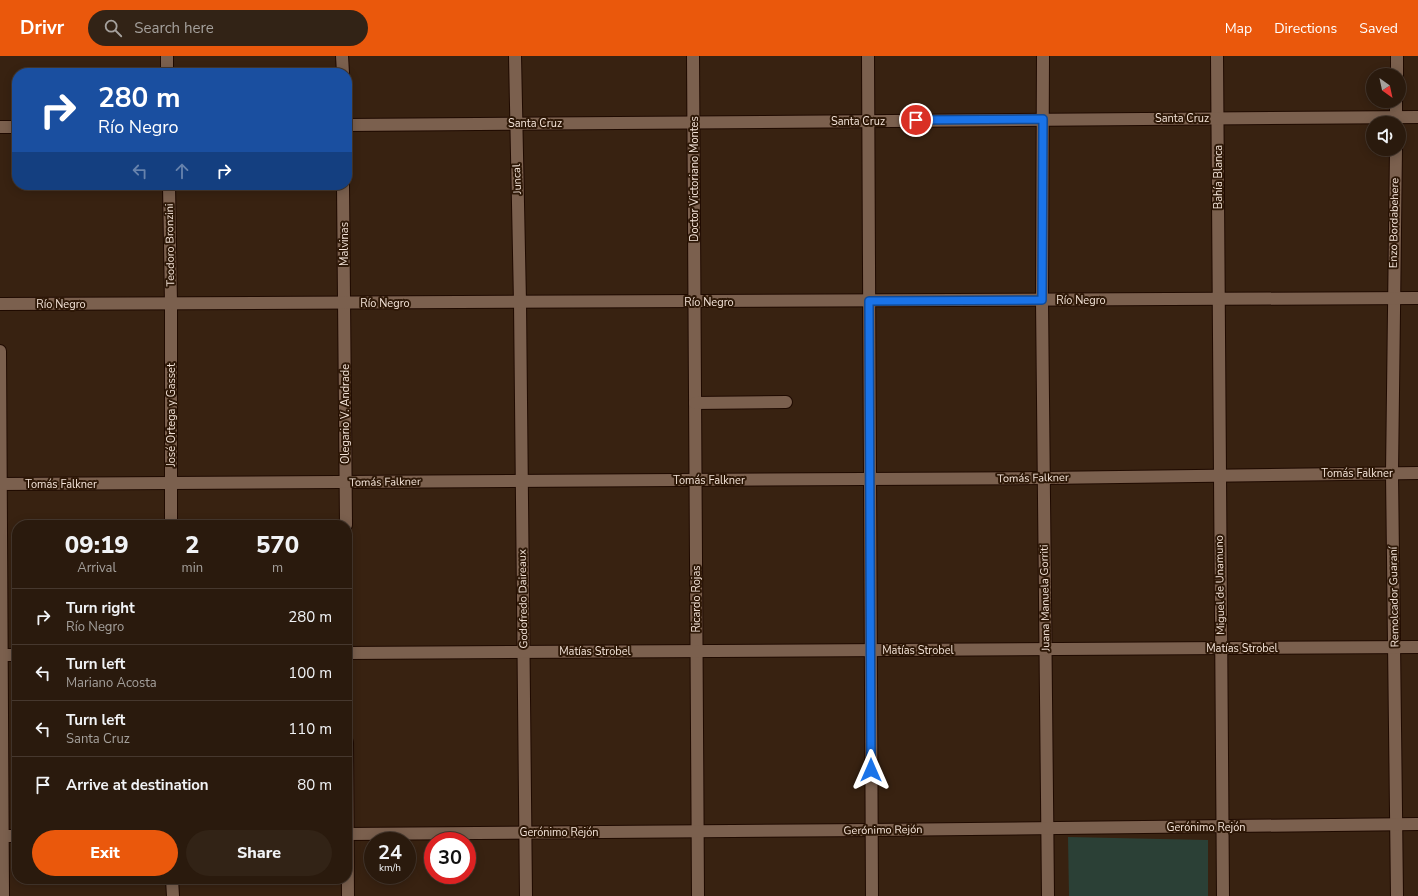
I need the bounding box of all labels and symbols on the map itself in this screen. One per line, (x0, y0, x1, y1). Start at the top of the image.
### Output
north arrow (1366, 68, 1406, 108)
pin (899, 103, 933, 137)
street label: Santa Cruz (1155, 111, 1209, 126)
street label: Santa Cruz (831, 114, 885, 129)
street label: Santa Cruz (508, 116, 562, 131)
street label: Doctor Victoriano Montes (687, 116, 702, 242)
street label: Bahía Blanca (1211, 145, 1226, 209)
street label: Juncal (509, 163, 525, 195)
street label: Enzo Bordabehere (1386, 178, 1402, 268)
street label: Teodoro Bronzini (162, 203, 178, 287)
street label: Malvinas (337, 222, 352, 266)
street label: Río Negro (1056, 293, 1106, 308)
street label: Río Negro (684, 295, 734, 310)
street label: Río Negro (360, 296, 410, 311)
street label: Río Negro (36, 297, 86, 312)
street label: José Ortega y Gasset (164, 363, 179, 468)
street label: Olegario V. Andrade (338, 364, 353, 464)
street label: Tomás Falkner (1321, 466, 1393, 481)
street label: Tomás Falkner (997, 470, 1069, 486)
street label: Tomás Falkner (673, 473, 745, 488)
street label: Tomás Falkner (349, 474, 421, 490)
street label: Tomás Falkner (25, 477, 97, 492)
street label: Miguel de Unamuno (1212, 535, 1228, 635)
street label: Juana Manuela Gorriti (1037, 544, 1053, 653)
street label: Remolcador Guaraní (1386, 545, 1402, 647)
street label: Godofredo Daireaux (515, 549, 531, 649)
street label: Ricardo Rojas (689, 565, 704, 633)
street label: Matías Strobel (1206, 641, 1279, 656)
street label: Matías Strobel (882, 643, 955, 658)
street label: Matías Strobel (559, 644, 632, 659)
position arrow (850, 749, 892, 791)
street label: Gerónimo Rejón (1166, 820, 1246, 835)
street label: Gerónimo Rejón (843, 822, 923, 838)
street label: Gerónimo Rejón (519, 825, 599, 840)
speed limit sign: 30 (424, 832, 476, 884)

